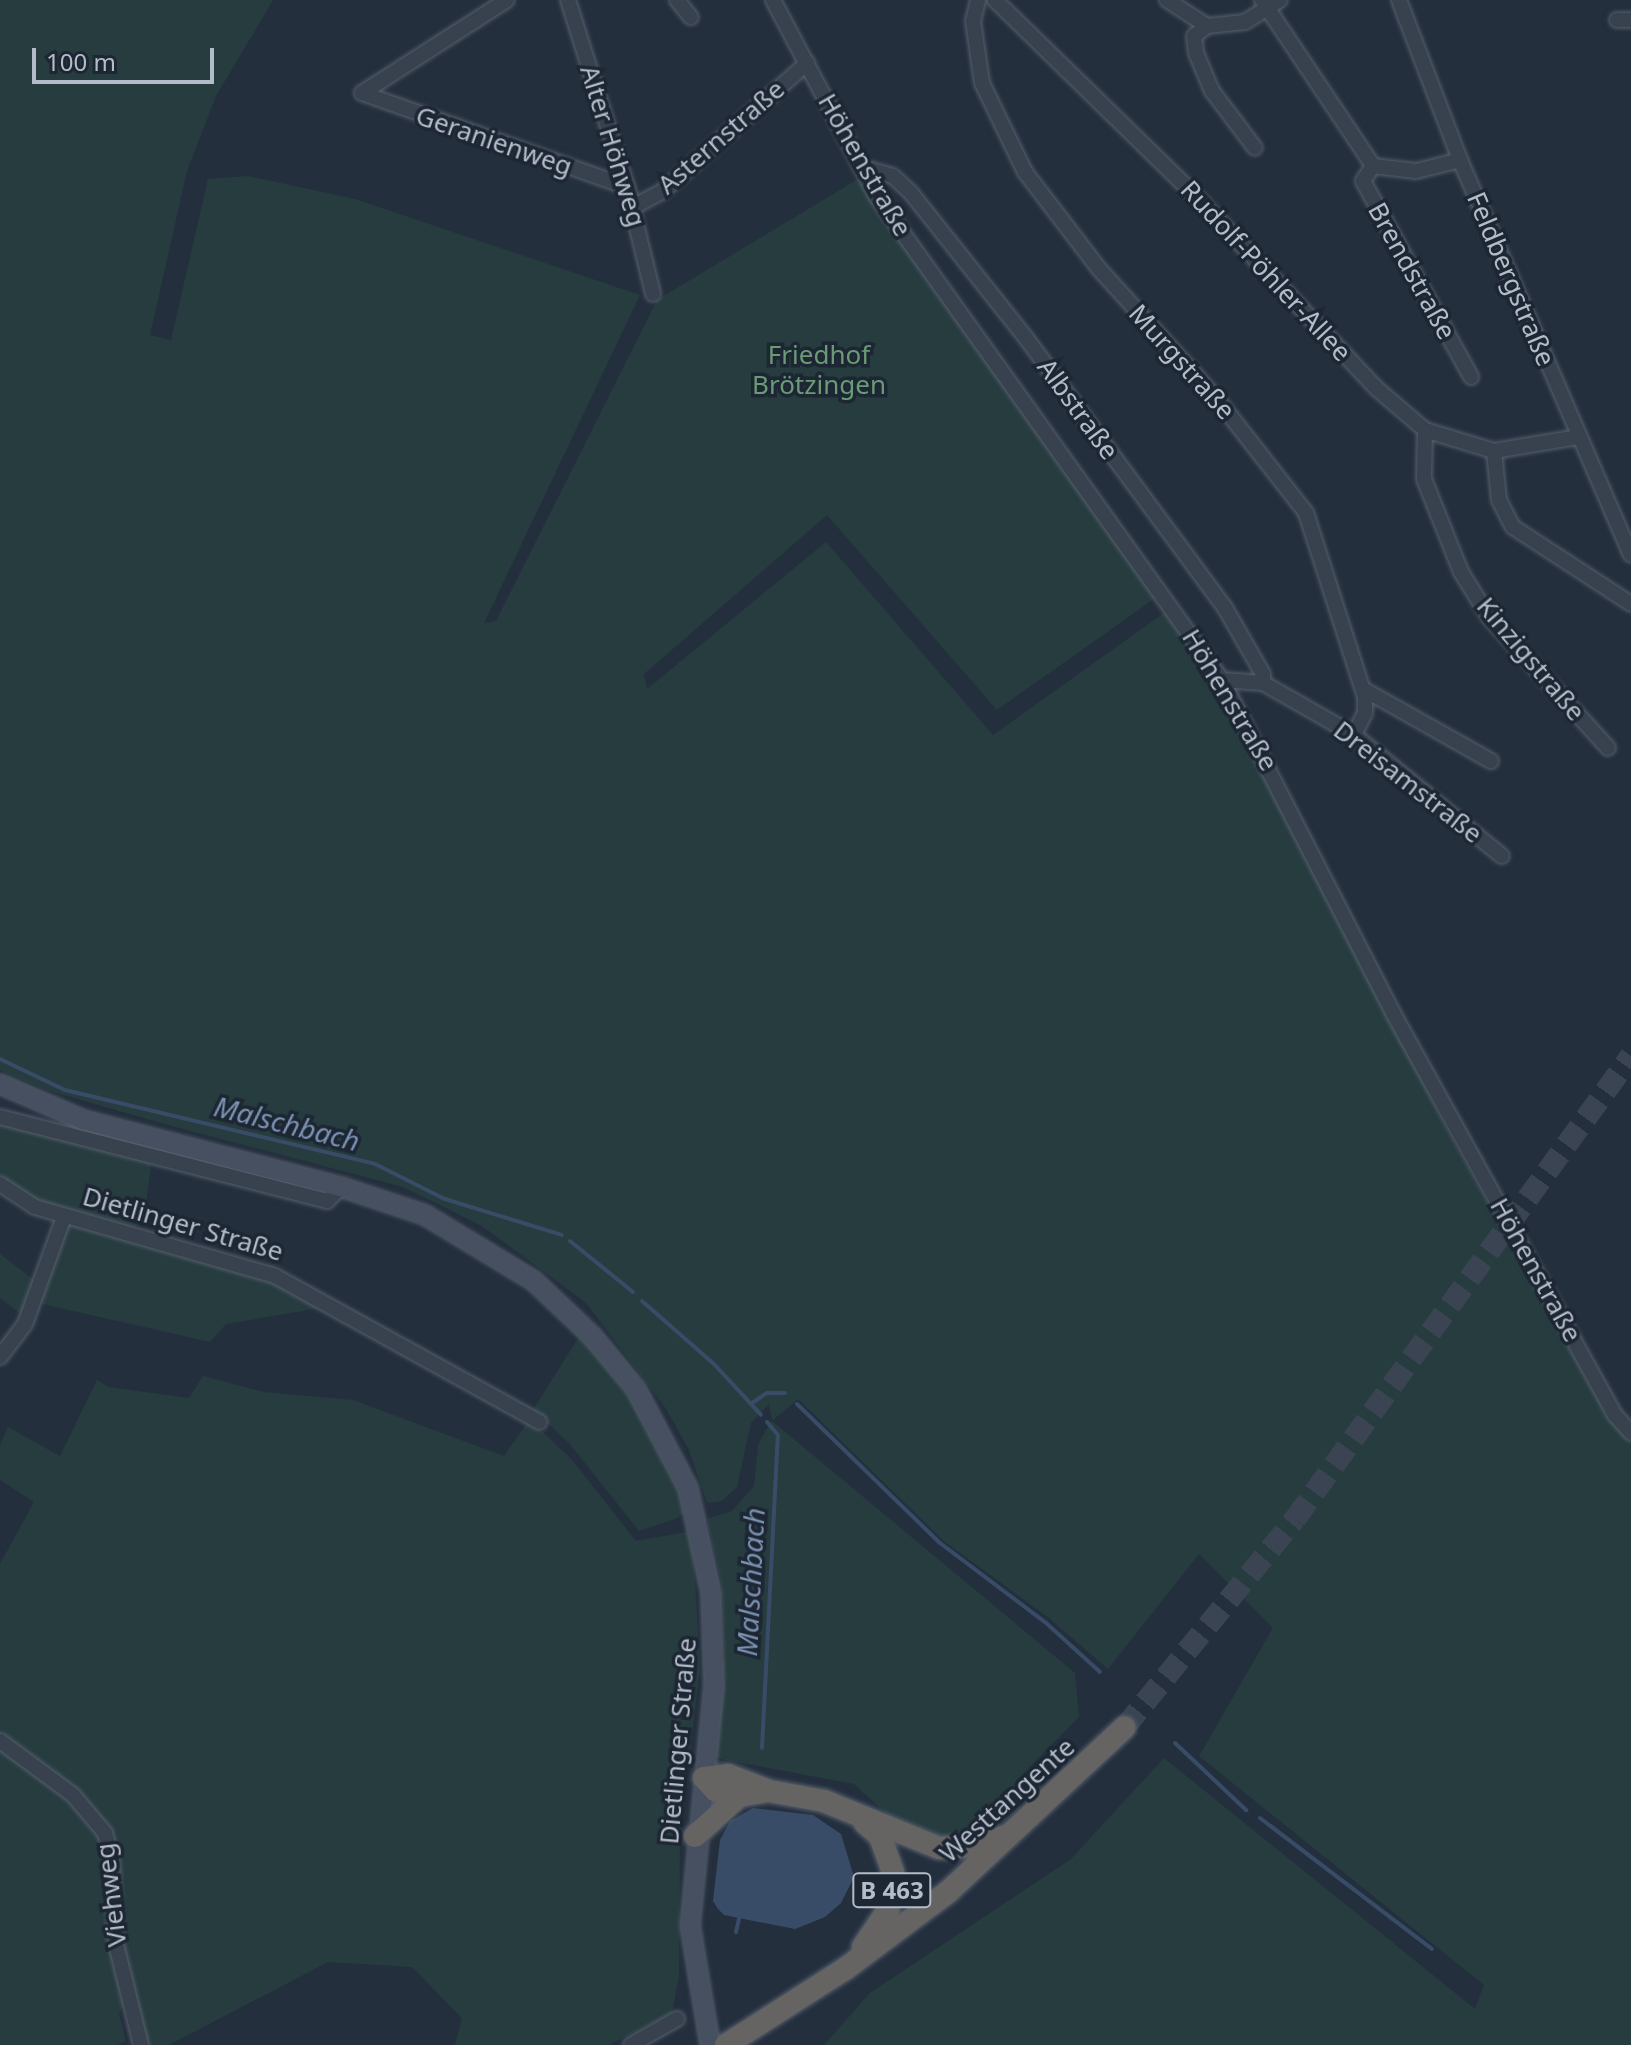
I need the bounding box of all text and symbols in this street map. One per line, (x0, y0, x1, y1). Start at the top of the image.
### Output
scale bar (36, 32, 218, 82)
text: 100 m (46, 45, 116, 78)
street label: Alter Höhweg (574, 62, 652, 230)
street label: Asternstraße (651, 74, 791, 200)
street label: Höhenstraße (812, 88, 918, 242)
street label: Geranienweg (412, 100, 576, 182)
street label: Rudolf-Pöhler-Allee (1174, 174, 1358, 368)
street label: Feldbergstraße (1460, 187, 1562, 371)
street label: Brendstraße (1362, 197, 1462, 345)
street label: Murgstraße (1122, 298, 1242, 426)
park label: Friedhof Brötzingen (752, 339, 886, 400)
street label: Albstraße (1031, 352, 1125, 466)
street label: Kinzigstraße (1470, 591, 1592, 727)
street label: Höhenstraße (1176, 624, 1284, 776)
street label: Dreisamstraße (1328, 714, 1488, 850)
water label: Malschbach (211, 1089, 363, 1157)
street label: Dietlinger Straße (79, 1180, 287, 1268)
street label: Höhenstraße (1484, 1193, 1588, 1347)
water label: Malschbach (729, 1507, 771, 1657)
street label: Dietlinger Straße (653, 1637, 703, 1845)
street label: Westtangente (933, 1731, 1081, 1869)
street label: Viehweg (89, 1841, 133, 1949)
road number: B 463 (852, 1870, 932, 1910)

